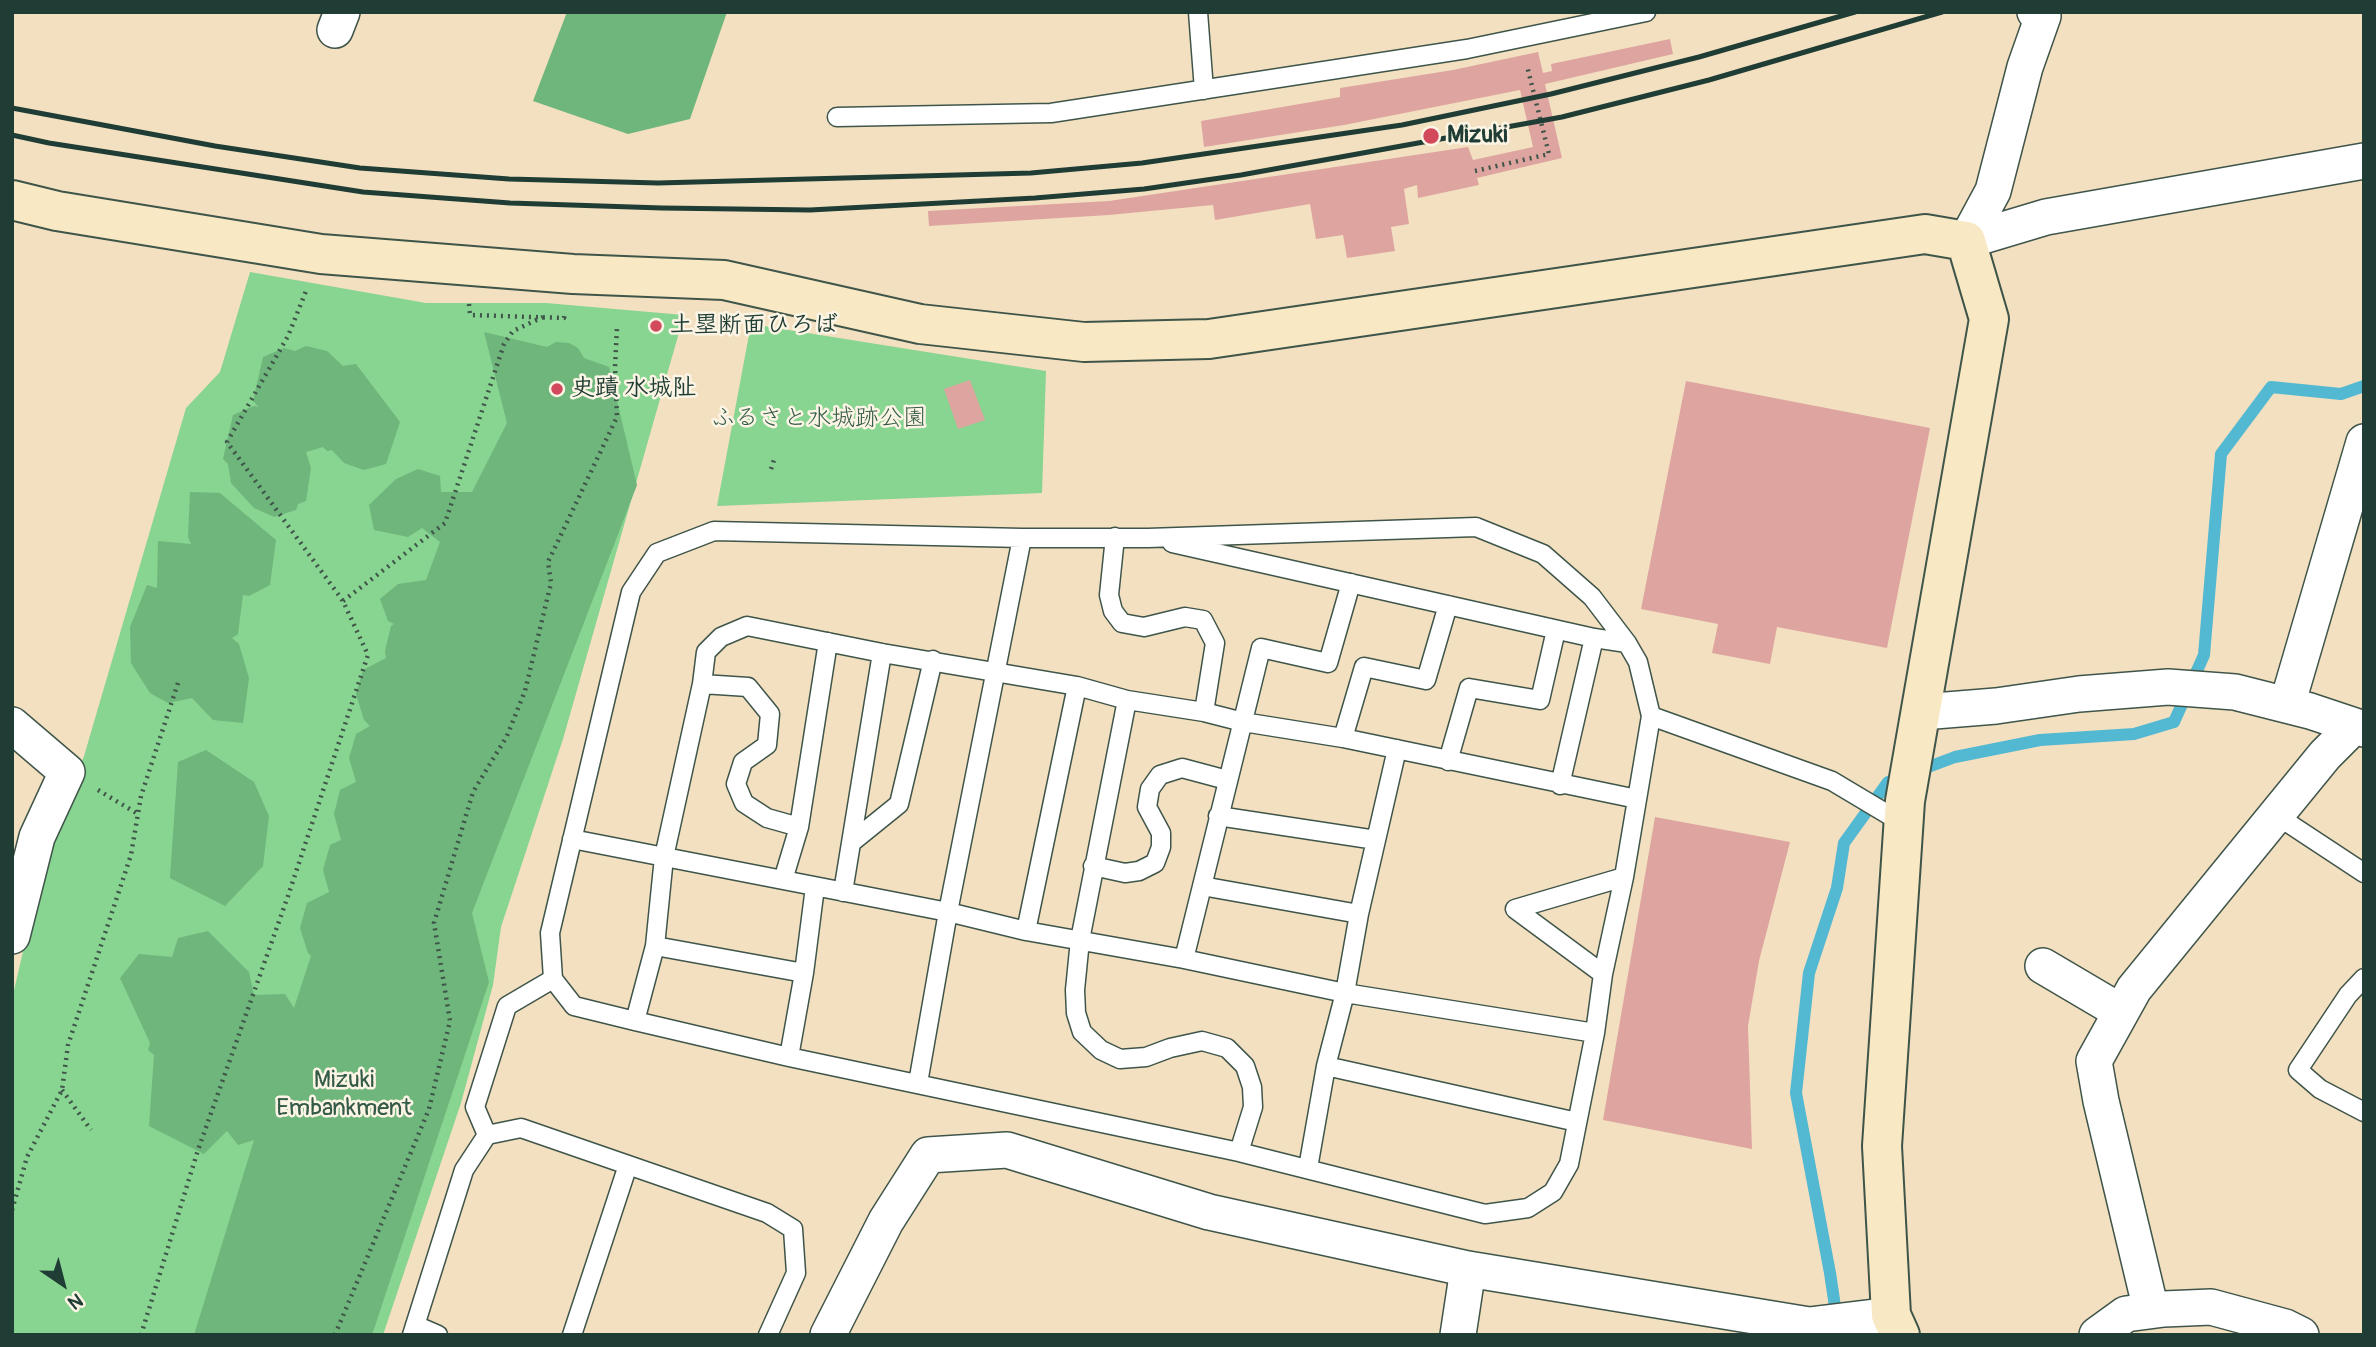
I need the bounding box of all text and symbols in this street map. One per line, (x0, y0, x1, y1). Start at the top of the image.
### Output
place label: Mizuki (1447, 122, 1507, 150)
marker: Mizuki (1421, 126, 1441, 146)
place label: 土塁断面ひろば (670, 312, 838, 340)
marker: 土塁断面ひろば (648, 318, 664, 334)
place label: 史蹟 水城阯 (571, 375, 696, 403)
marker: 史蹟 水城阯 (549, 381, 565, 397)
park label: ふるさと水城跡公園 (711, 405, 927, 433)
park label: Mizuki Embankment (276, 1067, 412, 1123)
north arrow (28, 1249, 98, 1319)
text: N (63, 1288, 87, 1315)

